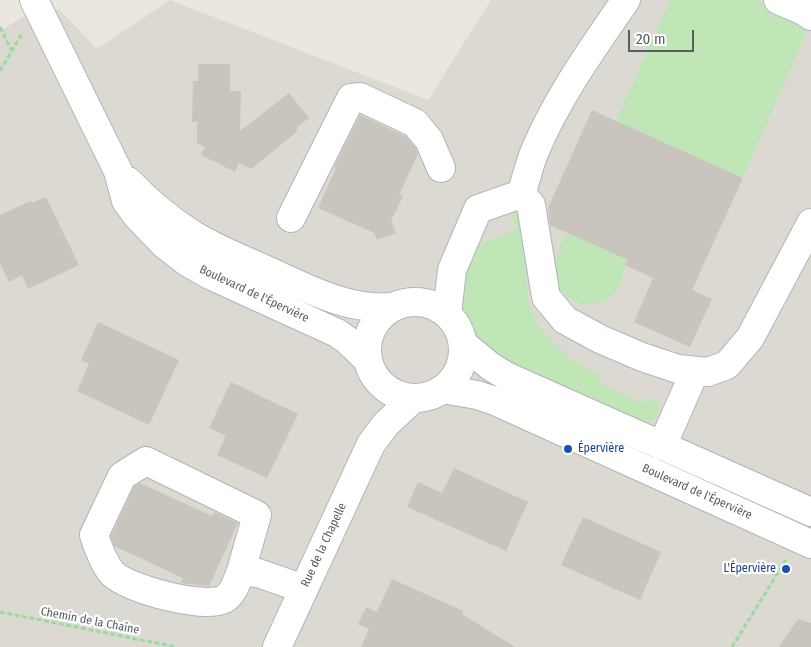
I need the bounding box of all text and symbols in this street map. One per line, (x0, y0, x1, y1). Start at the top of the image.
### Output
scale bar (631, 20, 697, 52)
text: 20 m (636, 30, 666, 48)
street label: Boulevard de l'Épervière (197, 262, 311, 326)
place label: Épervière (578, 442, 624, 456)
marker: Épervière (562, 443, 574, 455)
street label: Boulevard de l'Épervière (640, 461, 754, 523)
street label: Rue de la Chapelle (298, 501, 350, 589)
place label: L'Épervière (723, 562, 776, 576)
marker: L'Épervière (780, 563, 792, 575)
street label: Chemin de la Chaîne (40, 604, 140, 638)

